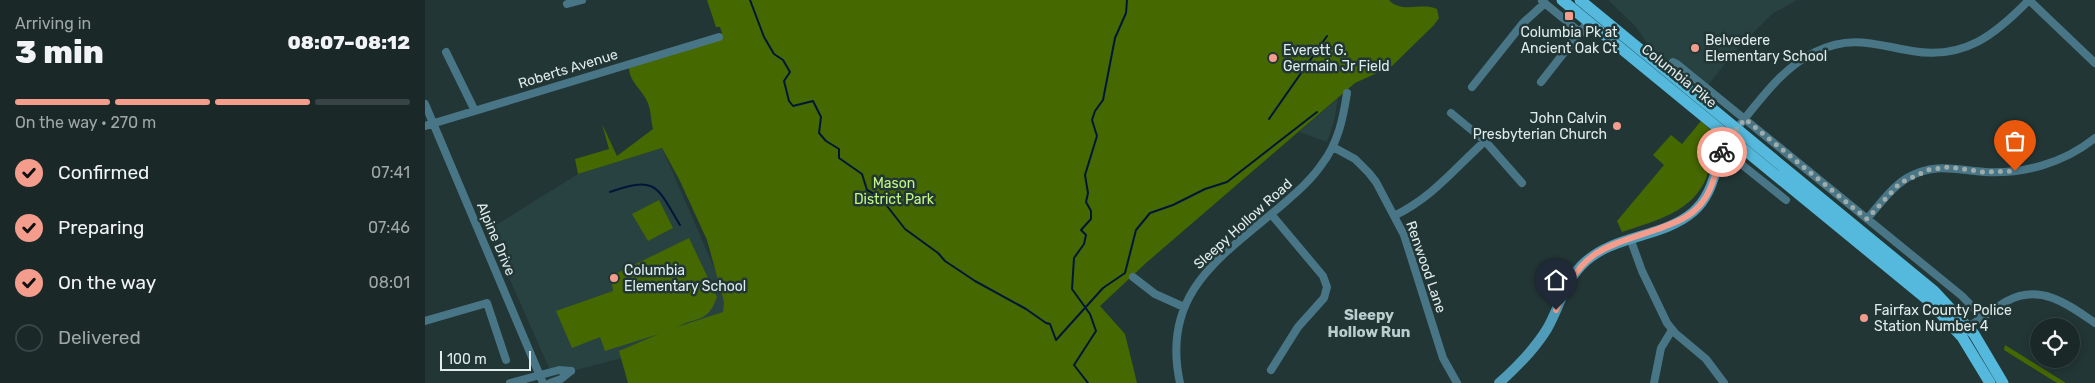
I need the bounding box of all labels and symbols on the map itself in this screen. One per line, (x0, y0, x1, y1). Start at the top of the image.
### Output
marker: Columbia Pk at Ancient Oak Ct (1563, 10, 1575, 22)
place label: Columbia Pk at Ancient Oak Ct (1520, 24, 1618, 57)
place label: Belvedere Elementary School (1705, 32, 1827, 65)
street label: Columbia Pike (1638, 41, 1720, 112)
place label: Everett G. Germain Jr Field (1283, 42, 1390, 75)
marker: Belvedere Elementary School (1689, 42, 1701, 54)
street label: Roberts Avenue (516, 46, 620, 92)
marker: Everett G. Germain Jr Field (1267, 52, 1279, 64)
place label: John Calvin Presbyterian Church (1473, 110, 1607, 143)
marker: John Calvin Presbyterian Church (1611, 120, 1623, 132)
pin (1994, 120, 2036, 171)
courier (1697, 127, 1747, 177)
park label: Mason District Park (854, 175, 935, 208)
street label: Sleepy Hollow Road (1190, 175, 1296, 273)
street label: Alpine Drive (473, 200, 519, 278)
street label: Renwood Lane (1402, 219, 1450, 315)
pin (1535, 259, 1577, 310)
place label: Columbia Elementary School (624, 262, 746, 295)
marker: Columbia Elementary School (608, 272, 620, 284)
place label: Fairfax County Police Station Number 4 (1874, 302, 2012, 335)
district label: Sleepy Hollow Run (1328, 306, 1410, 341)
marker: Fairfax County Police Station Number 4 (1858, 312, 1870, 324)
scale bar (440, 348, 531, 371)

